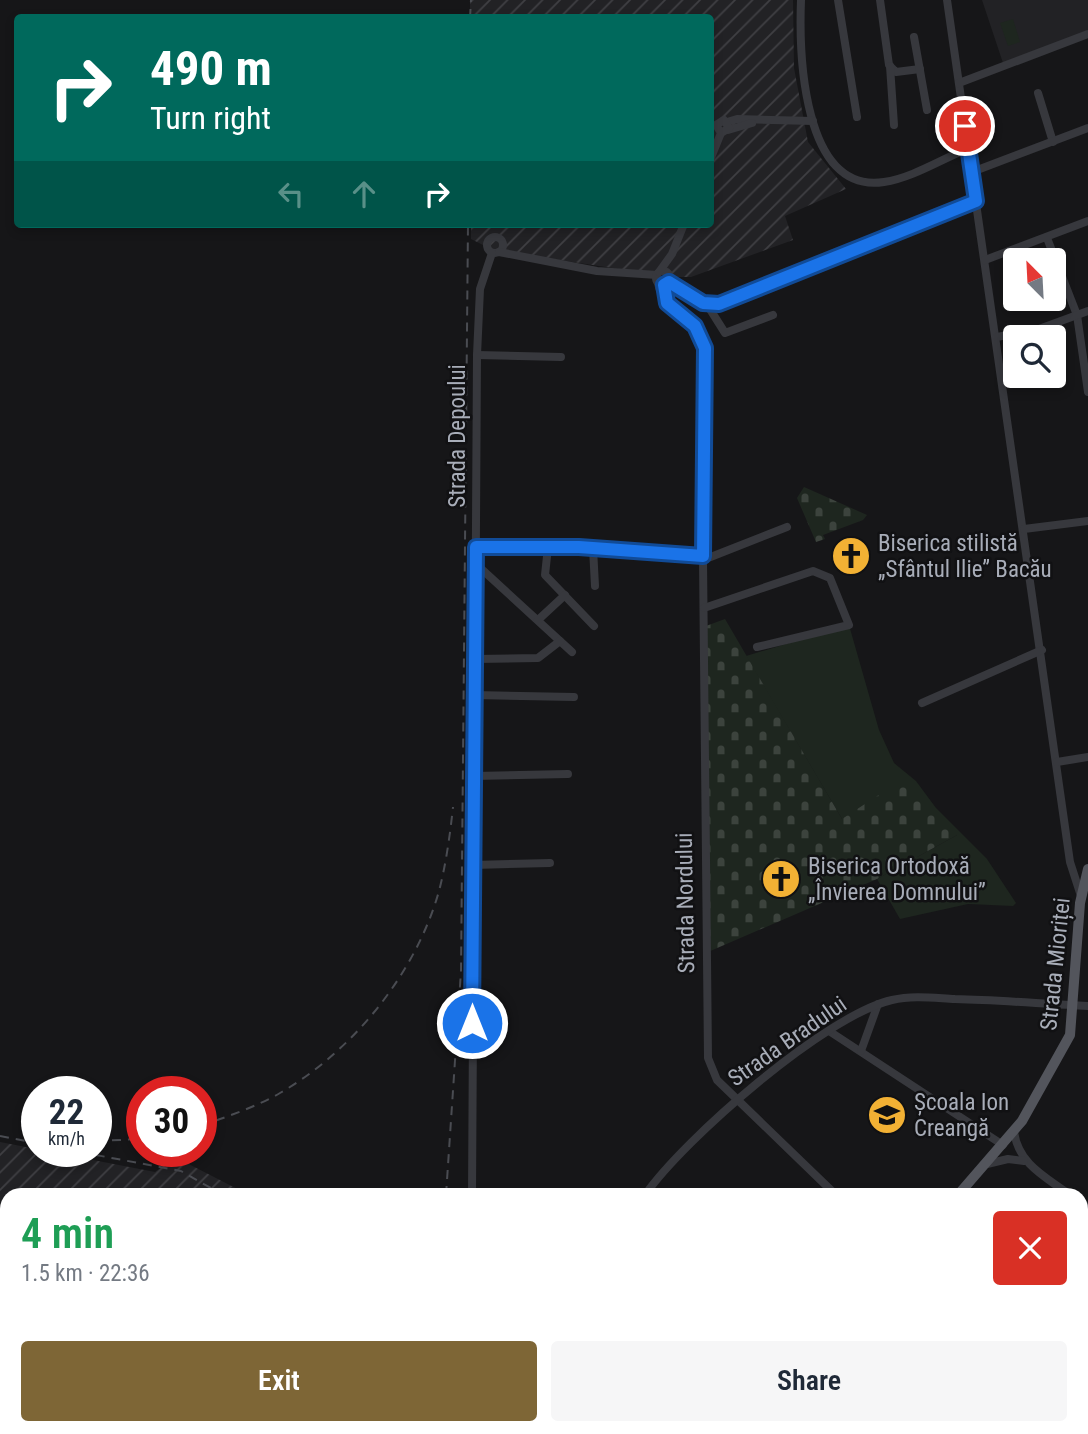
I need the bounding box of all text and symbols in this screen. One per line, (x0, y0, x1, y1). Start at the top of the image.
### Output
text: 490 m (150, 40, 272, 97)
icon: right (35, 42, 126, 133)
pin (935, 96, 995, 156)
text: Turn right (150, 99, 271, 137)
icon: arrive (946, 107, 984, 145)
icon: left (272, 175, 310, 213)
icon: ahead (345, 175, 383, 213)
icon: right (418, 175, 456, 213)
north arrow (1003, 248, 1066, 312)
map controls (1003, 248, 1066, 388)
button: search (1003, 325, 1066, 388)
street label: Strada Depoului (444, 364, 471, 508)
place label: Biserica stilistă „Sfântul Ilie” Bacău (878, 530, 1052, 583)
church icon: Biserica stilistă „Sfântul Ilie” Bacău (830, 535, 872, 577)
street label: Strada Nordului (671, 832, 700, 974)
place label: Biserica Ortodoxă „Învierea Domnului” (808, 853, 986, 906)
church icon: Biserica Ortodoxă „Învierea Domnului” (760, 858, 802, 900)
street label: Strada Mioriței (1035, 896, 1076, 1032)
position arrow (435, 986, 509, 1060)
street label: Strada Bradului (723, 991, 852, 1092)
speed limit sign: 30 (126, 1076, 217, 1167)
place label: Școala Ion Creangă (914, 1089, 1009, 1142)
text: 22 (49, 1092, 84, 1133)
school or university icon: Școala Ion Creangă (866, 1094, 908, 1136)
text: km/h (48, 1128, 85, 1149)
text: 4 min (21, 1209, 114, 1258)
button: close (993, 1211, 1067, 1285)
text: 1.5 km · 22:36 (21, 1260, 150, 1287)
button: Exit (21, 1341, 537, 1421)
button: Share (551, 1341, 1067, 1421)

